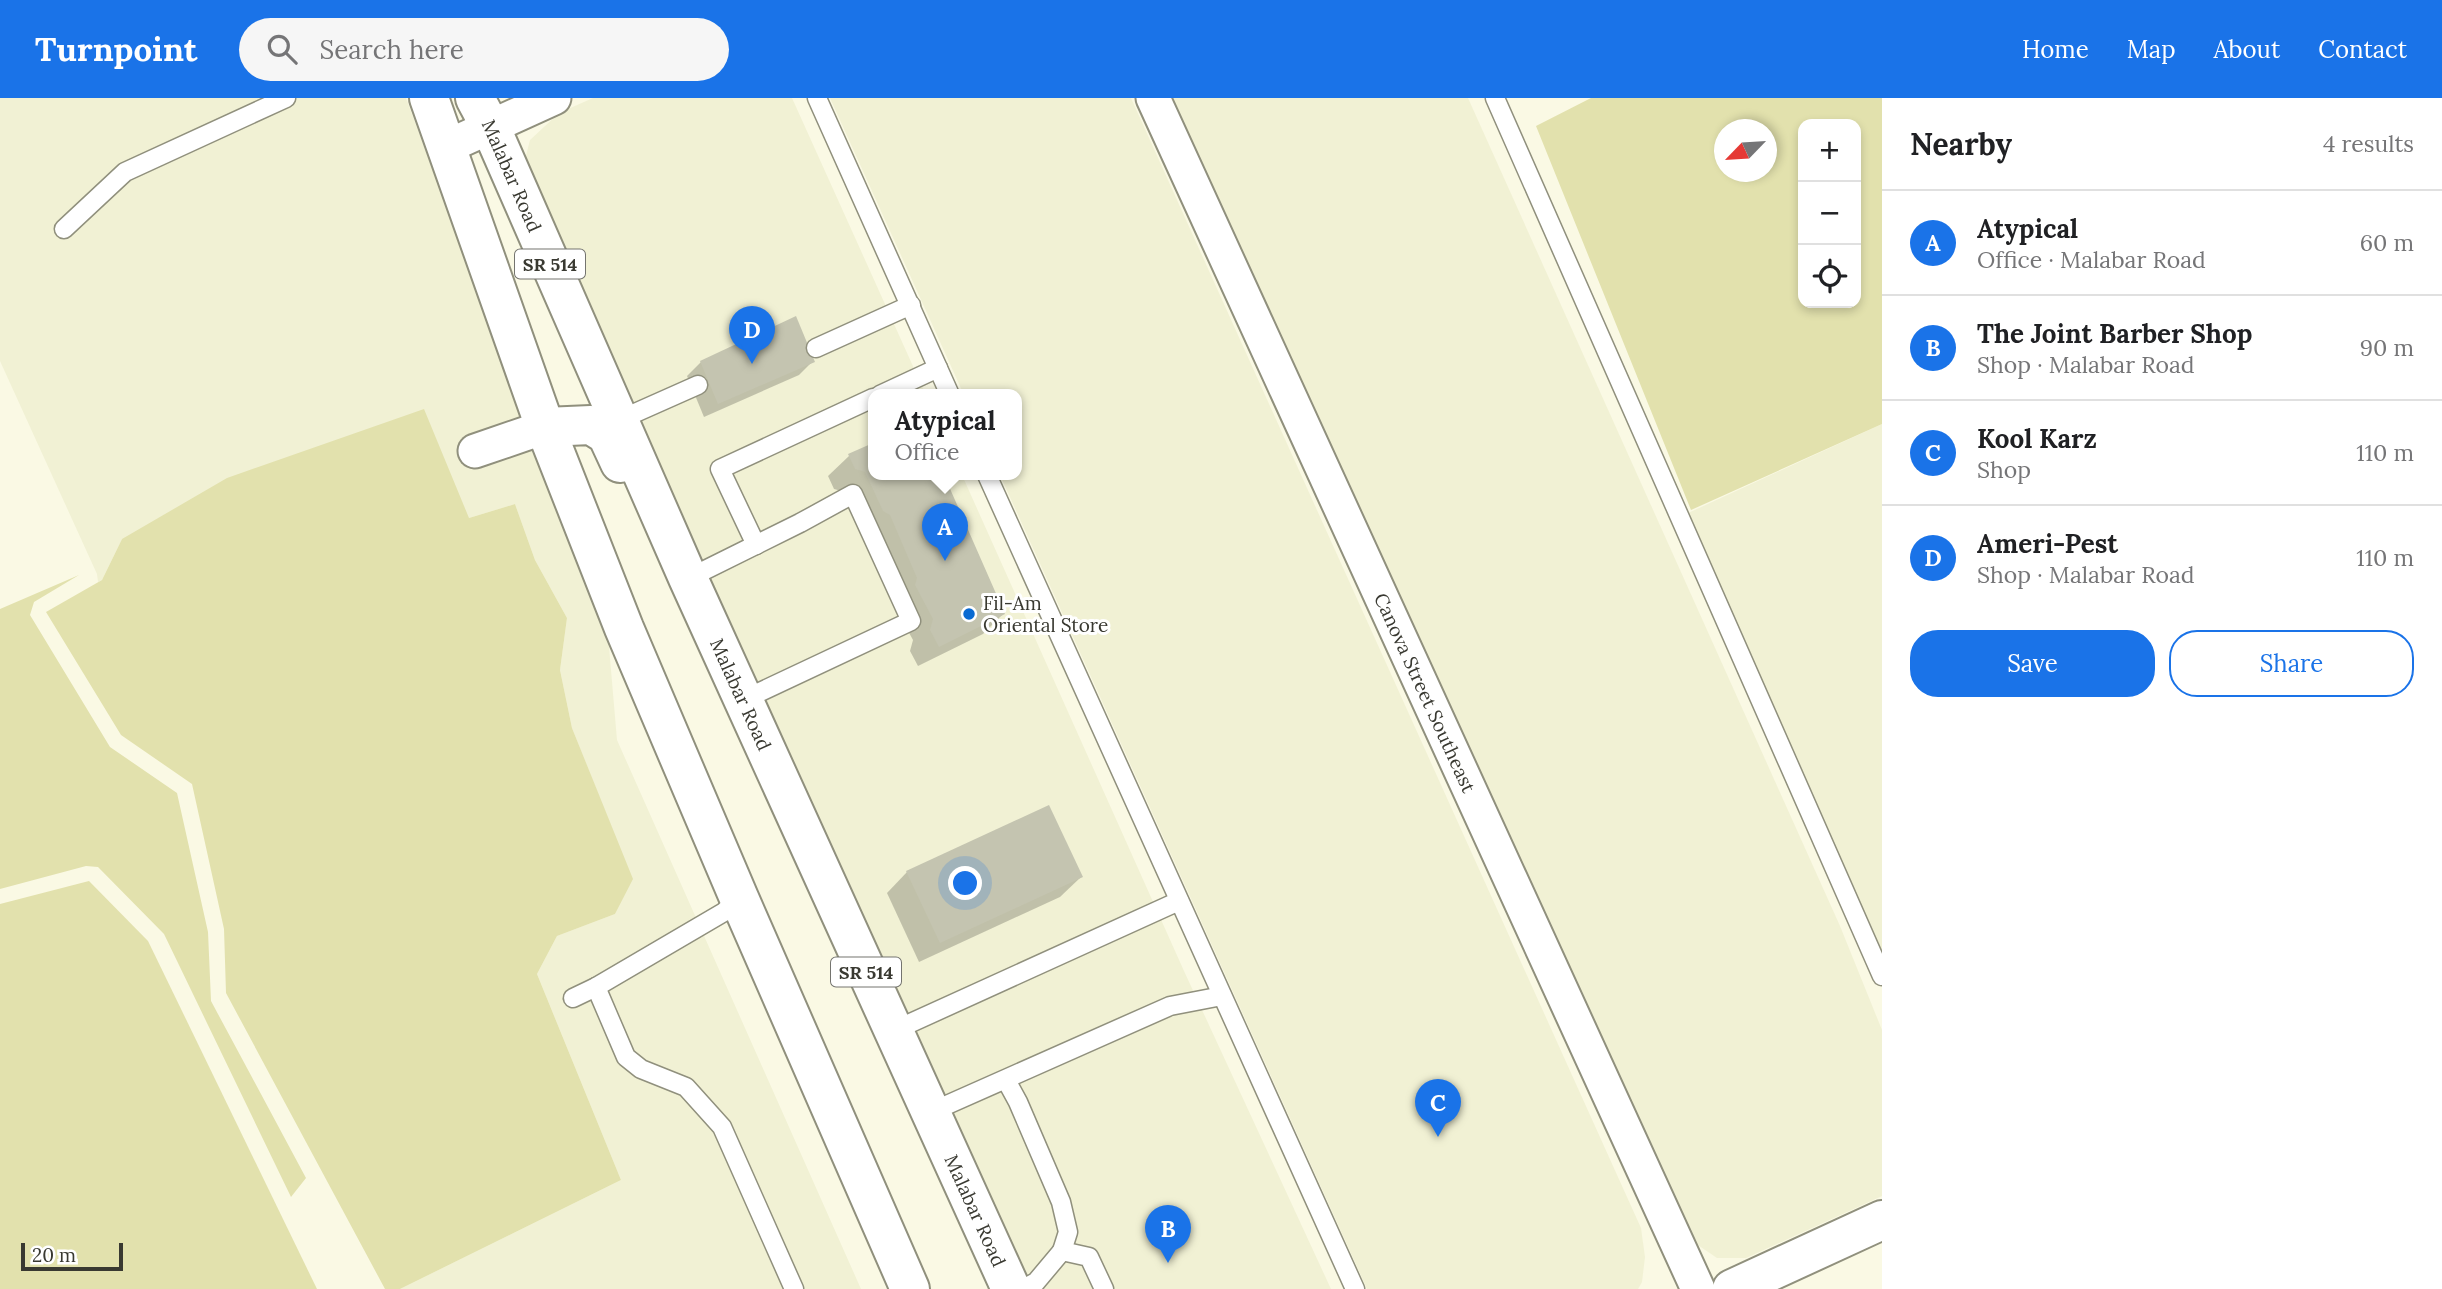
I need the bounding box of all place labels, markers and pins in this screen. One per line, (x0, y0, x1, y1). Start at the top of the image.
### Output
pin: D (729, 306, 775, 364)
pin: A (922, 503, 968, 561)
place label: Fil-Am Oriental Store (983, 591, 1108, 637)
marker: Fil-Am Oriental Store (961, 606, 977, 622)
pin: C (1415, 1079, 1461, 1137)
pin: B (1145, 1205, 1191, 1263)

